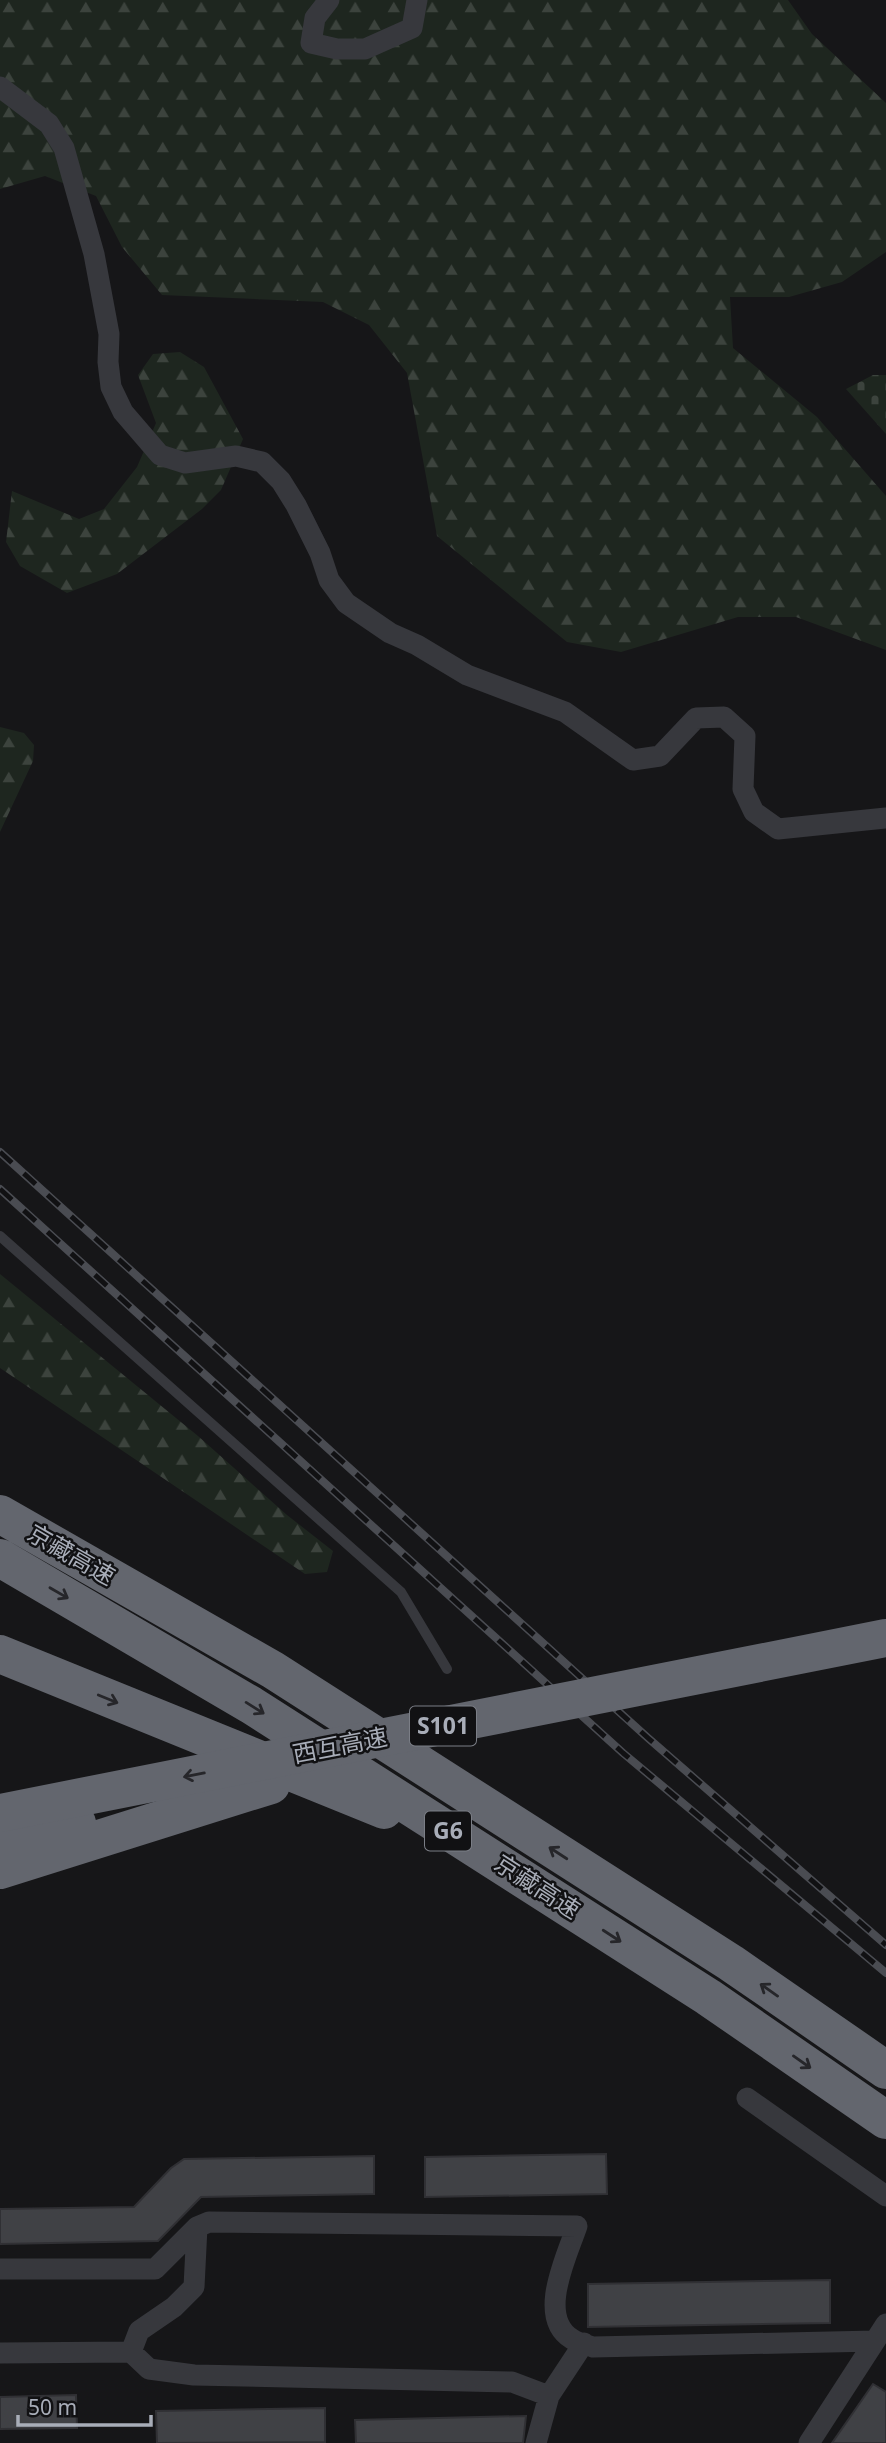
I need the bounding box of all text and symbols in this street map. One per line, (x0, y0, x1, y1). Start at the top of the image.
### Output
street label: 京藏高速 (22, 1515, 122, 1592)
one-way arrow (48, 1587, 69, 1600)
one-way arrow (97, 1693, 119, 1706)
one-way arrow (245, 1701, 265, 1715)
road number: S101 (410, 1707, 476, 1746)
street label: 西互高速 (289, 1719, 390, 1770)
one-way arrow (183, 1768, 206, 1782)
road number: G6 (425, 1812, 471, 1850)
one-way arrow (549, 1845, 568, 1860)
street label: 京藏高速 (489, 1846, 587, 1926)
one-way arrow (602, 1929, 622, 1943)
one-way arrow (760, 1983, 779, 1997)
one-way arrow (792, 2055, 811, 2069)
scale bar (18, 2384, 150, 2428)
text: 50 m (28, 2393, 77, 2421)

